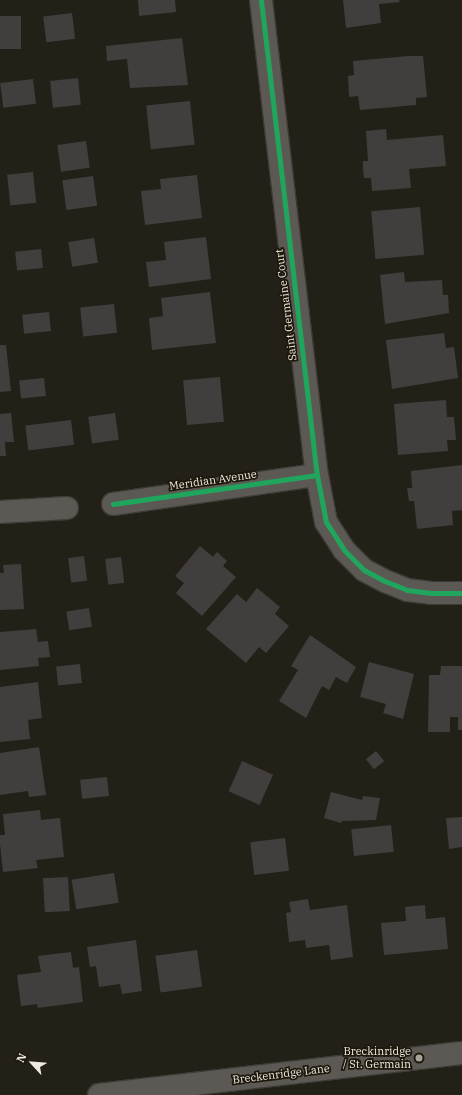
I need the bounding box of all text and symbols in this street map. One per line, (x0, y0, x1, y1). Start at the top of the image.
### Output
street label: Saint Germaine Court (273, 248, 299, 362)
street label: Meridian Avenue (168, 467, 258, 493)
north arrow (12, 1043, 52, 1083)
place label: Breckinridge / St. Germain (343, 1045, 411, 1071)
text: N (13, 1051, 29, 1065)
marker: Breckinridge / St. Germain (414, 1053, 424, 1063)
street label: Breckenridge Lane (232, 1061, 330, 1087)

